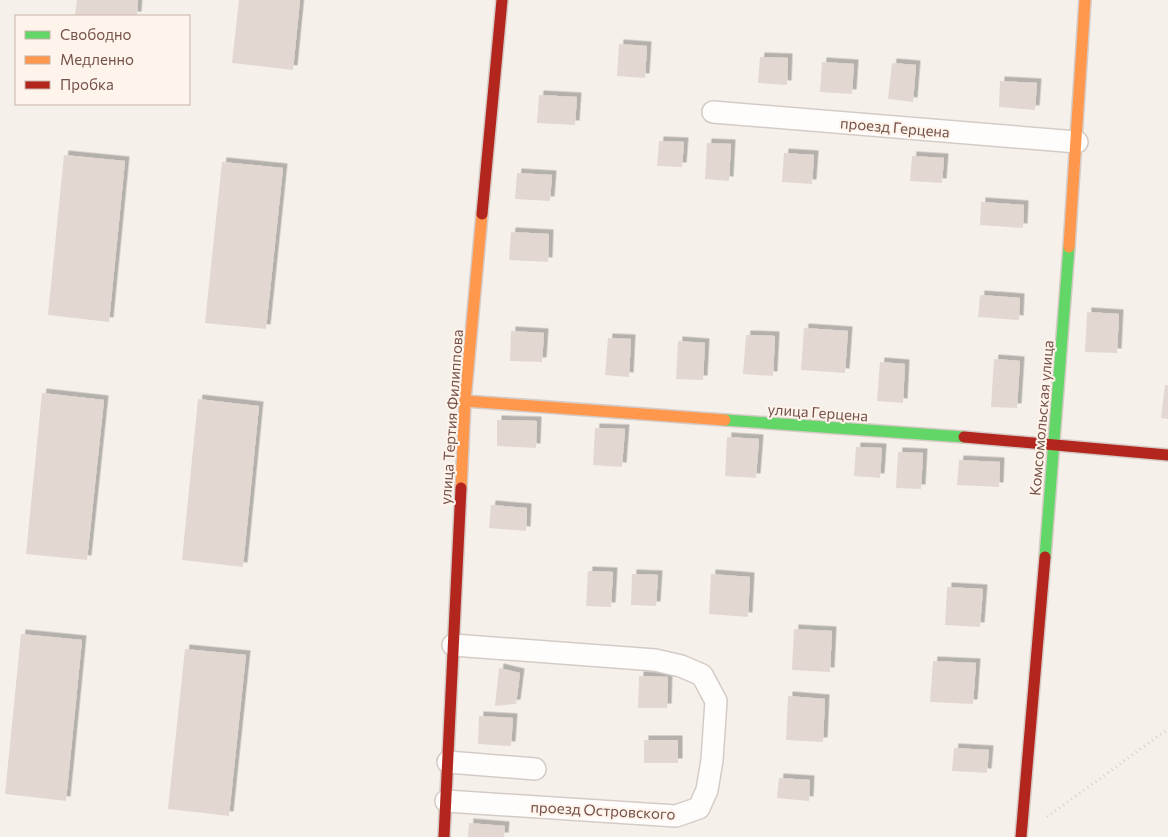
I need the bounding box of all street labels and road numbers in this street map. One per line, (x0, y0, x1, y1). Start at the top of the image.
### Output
street label: проезд Герцена (839, 113, 951, 141)
street label: улица Тертия Филиппова (436, 329, 466, 505)
street label: Комсомольская улица (1025, 339, 1057, 497)
street label: улица Герцена (767, 400, 869, 424)
street label: проезд Островского (530, 797, 676, 823)

